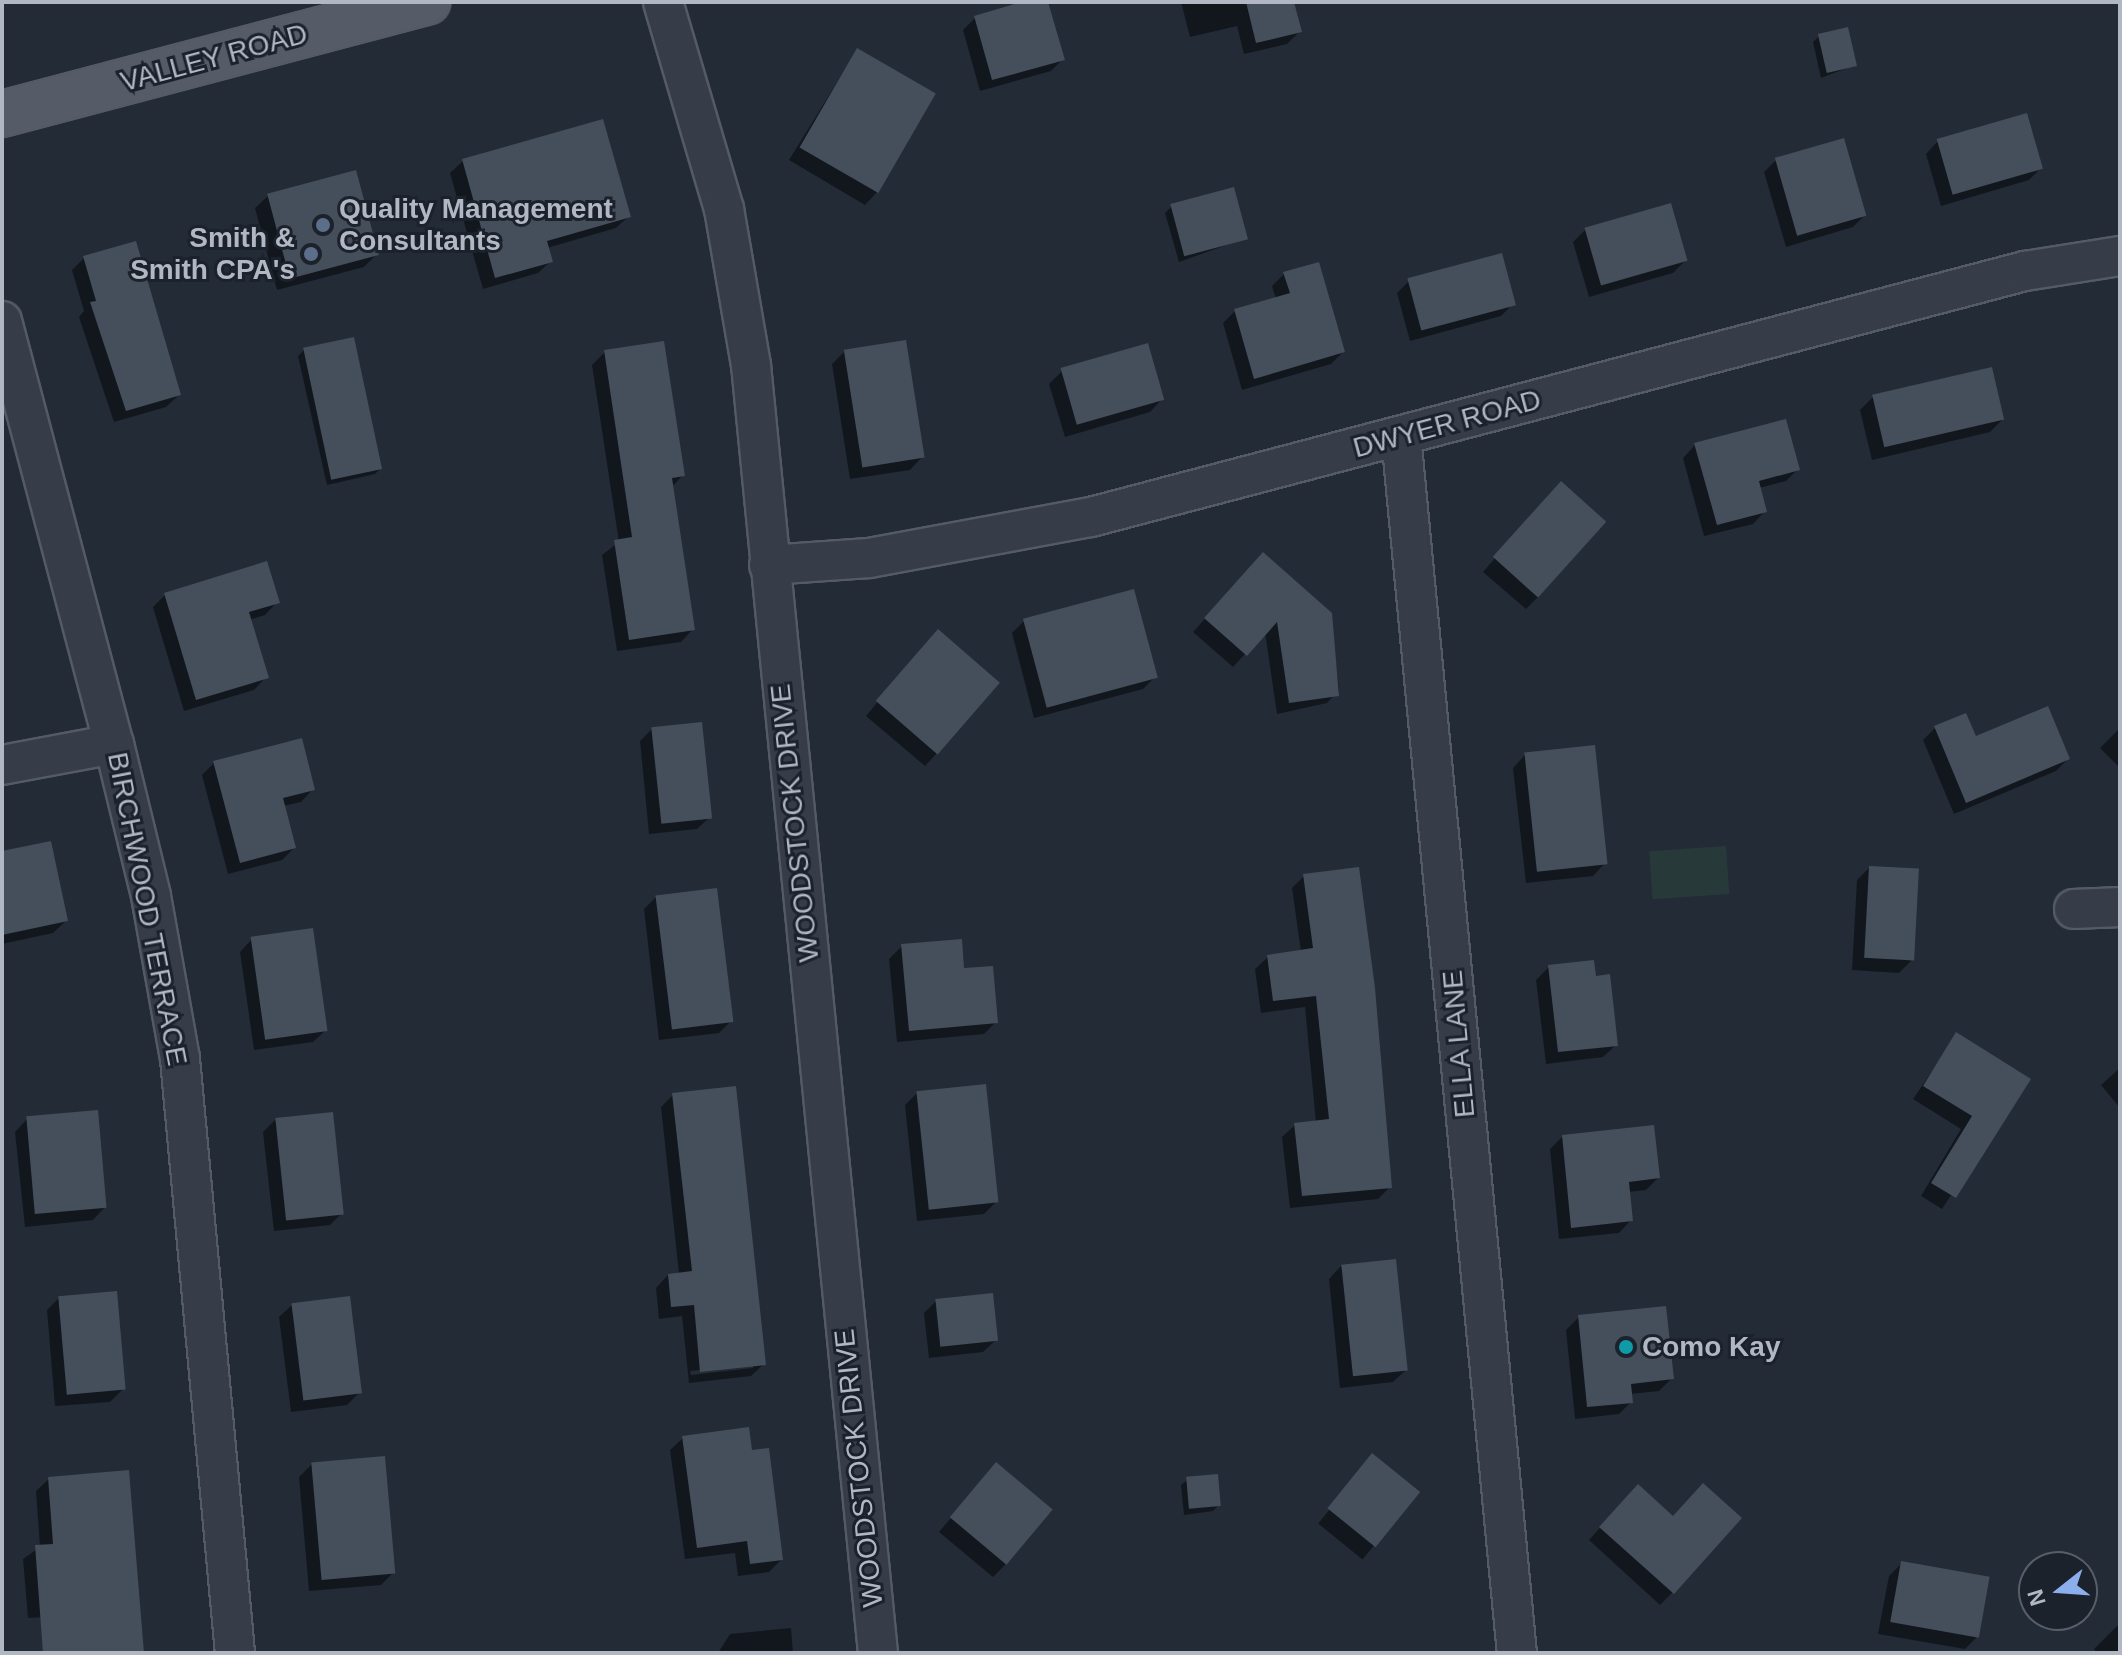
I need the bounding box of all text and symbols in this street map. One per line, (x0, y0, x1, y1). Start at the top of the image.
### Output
street label: VALLEY ROAD (117, 17, 311, 99)
place label: Quality Management Consultants (339, 192, 613, 258)
marker: Quality Management Consultants (314, 216, 332, 234)
place label: Smith & Smith CPA's (130, 221, 295, 287)
marker: Smith & Smith CPA's (302, 245, 320, 263)
street label: DWYER ROAD (1349, 383, 1545, 465)
street label: WOODSTOCK DRIVE (764, 682, 826, 964)
street label: BIRCHWOOD TERRACE (100, 749, 194, 1069)
street label: ELLA LANE (1436, 968, 1482, 1120)
street label: WOODSTOCK DRIVE (828, 1327, 890, 1609)
place label: Como Kay (1642, 1330, 1780, 1364)
marker: Como Kay (1617, 1338, 1635, 1356)
north arrow (2018, 1551, 2098, 1631)
text: N (2022, 1586, 2051, 1609)

